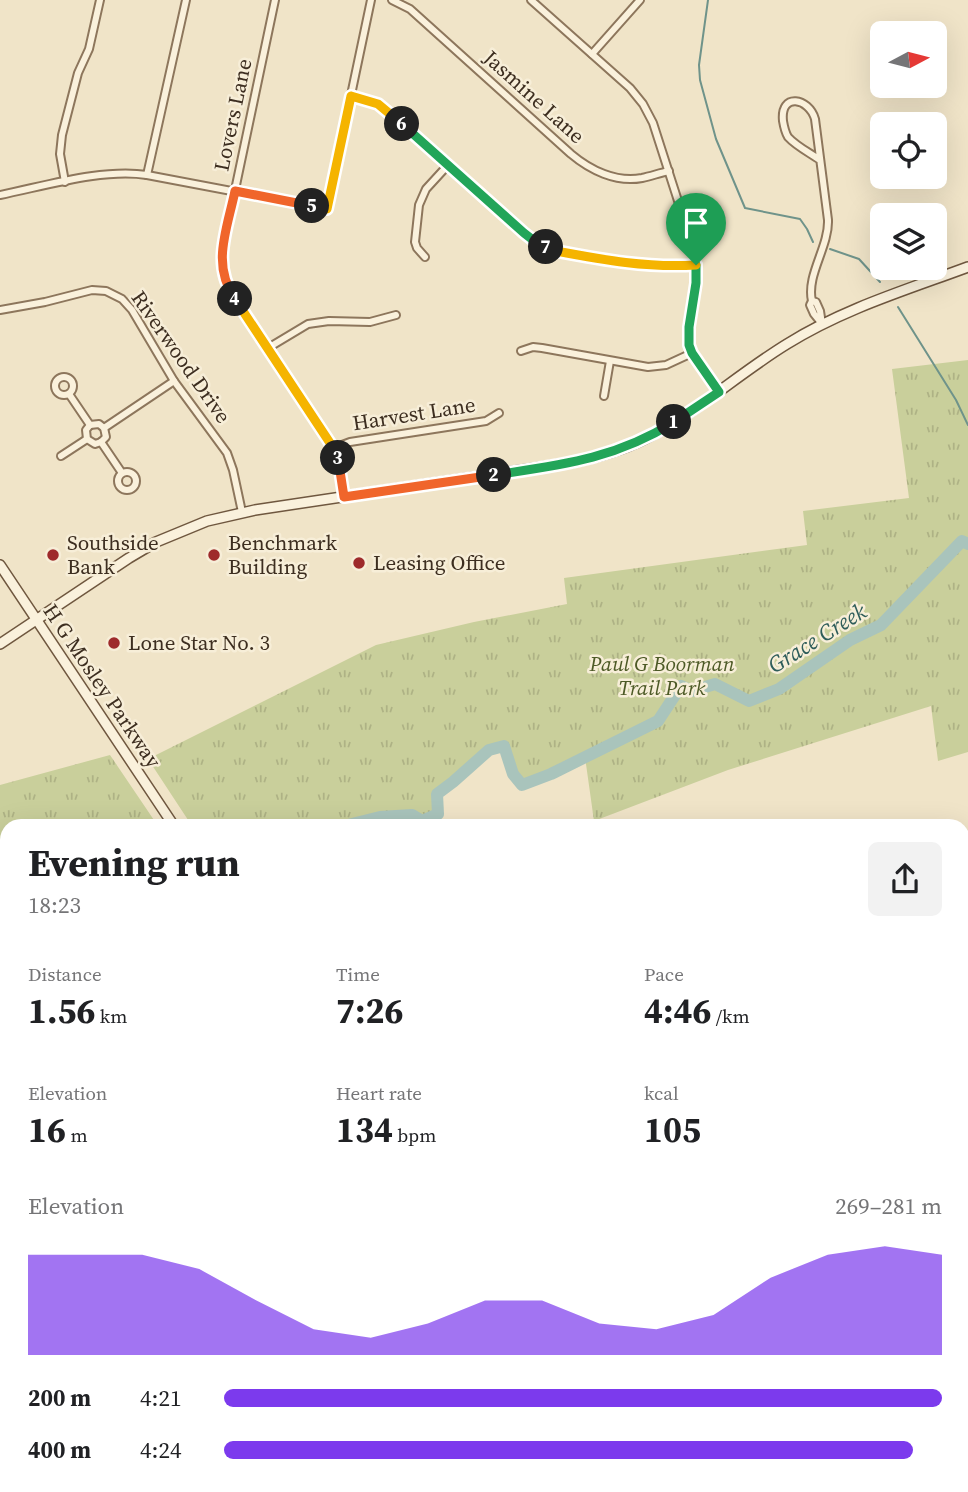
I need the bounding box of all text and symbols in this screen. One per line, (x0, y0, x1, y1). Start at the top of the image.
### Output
north arrow (870, 21, 947, 98)
map controls (870, 21, 947, 280)
street label: Jasmine Lane (477, 43, 591, 150)
street label: Lovers Lane (206, 56, 259, 174)
pin: 6 (384, 106, 420, 142)
text: 6 (396, 110, 407, 136)
button: locate (870, 112, 947, 189)
pin: 5 (294, 188, 330, 224)
text: 5 (306, 192, 317, 218)
pin (666, 193, 726, 265)
button: layers (870, 203, 947, 280)
icon: arrive (677, 204, 715, 242)
pin: 7 (528, 230, 564, 264)
text: 7 (540, 233, 551, 259)
pin: 4 (218, 282, 252, 316)
street label: Riverwood Drive (125, 285, 238, 429)
text: 4 (229, 285, 240, 311)
street label: Harvest Lane (350, 389, 477, 438)
pin: 1 (656, 404, 692, 440)
text: 1 (668, 408, 679, 434)
pin: 3 (320, 440, 356, 476)
text: 3 (332, 444, 343, 470)
pin: 2 (476, 458, 512, 492)
text: 2 (488, 461, 499, 487)
place label: Southside Bank (67, 528, 159, 581)
place label: Benchmark Building (228, 528, 337, 581)
marker: Southside Bank (45, 547, 61, 563)
marker: Benchmark Building (206, 547, 222, 563)
place label: Leasing Office (373, 548, 506, 577)
marker: Leasing Office (351, 555, 367, 571)
water label: Grace Creek (762, 595, 872, 681)
street label: H G Mosley Parkway (37, 598, 168, 774)
place label: Lone Star No. 3 (128, 628, 270, 657)
marker: Lone Star No. 3 (106, 635, 122, 651)
park label: Paul G Boorman Trail Park (589, 649, 735, 702)
text: Evening run (28, 837, 240, 889)
button: share (868, 842, 942, 916)
text: 18:23 (28, 889, 81, 921)
text: Distance (28, 961, 102, 987)
text: Time (336, 961, 380, 987)
text: Pace (644, 961, 684, 987)
text: 1.56 (28, 987, 95, 1035)
text: 7:26 (336, 987, 403, 1035)
text: 4:46 (644, 987, 711, 1035)
text: km (95, 1003, 127, 1029)
text: /km (711, 1003, 750, 1029)
text: Elevation (28, 1080, 107, 1106)
text: Heart rate (336, 1080, 422, 1106)
text: kcal (644, 1080, 679, 1106)
text: 16 (28, 1106, 66, 1154)
text: 134 (336, 1106, 393, 1154)
text: 105 (644, 1106, 701, 1154)
text: m (66, 1122, 88, 1148)
text: bpm (393, 1122, 436, 1148)
text: Elevation (28, 1190, 124, 1222)
text: 269–281 m (835, 1190, 942, 1222)
text: 200 m (28, 1382, 91, 1414)
text: 4:21 (140, 1382, 181, 1414)
text: 400 m (28, 1434, 91, 1466)
text: 4:24 (140, 1434, 181, 1466)

